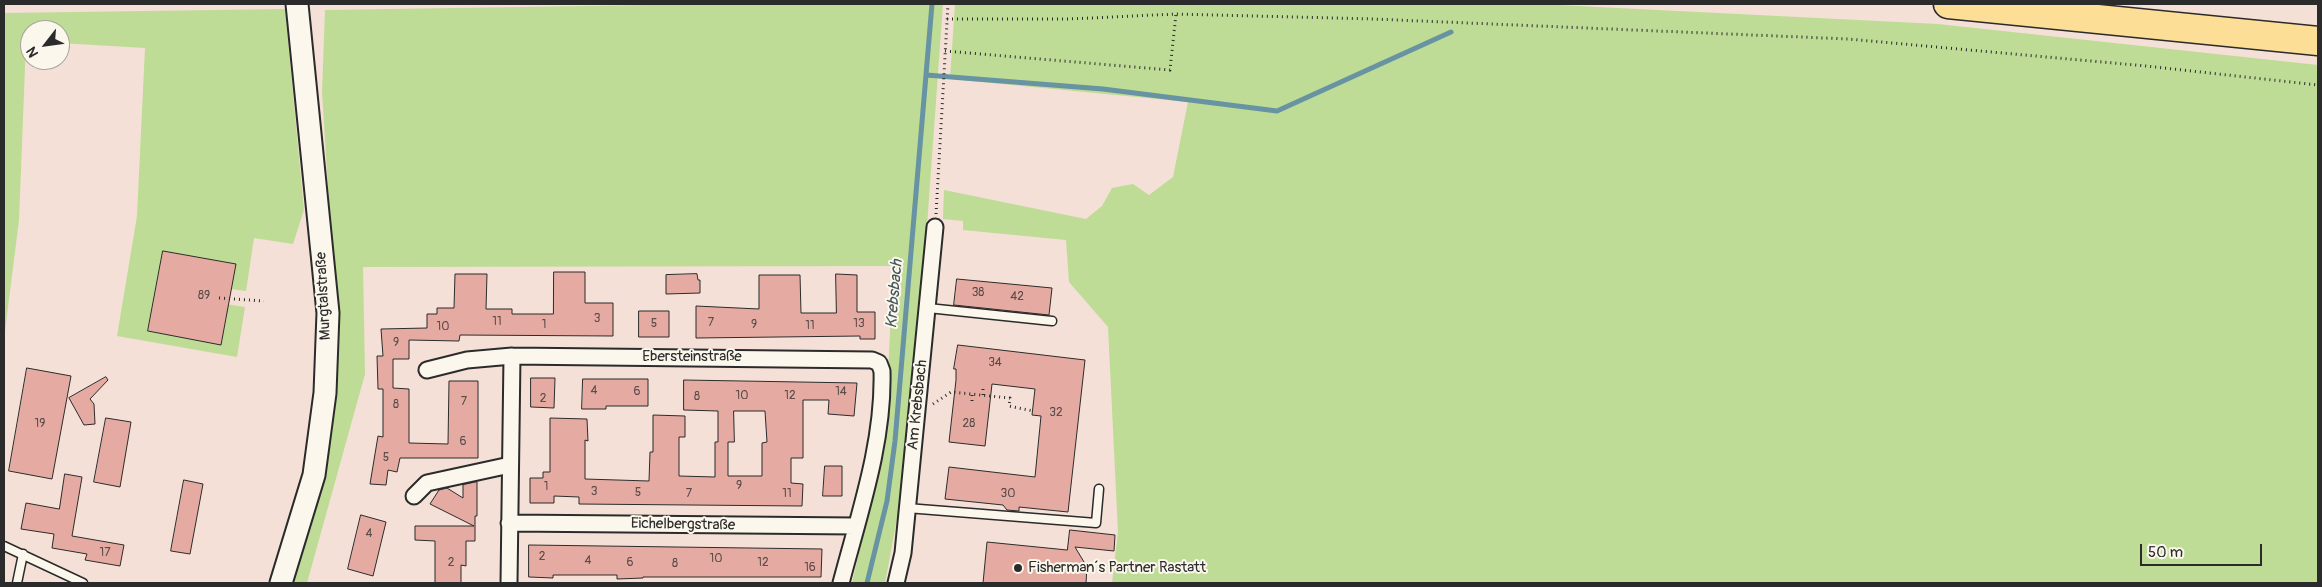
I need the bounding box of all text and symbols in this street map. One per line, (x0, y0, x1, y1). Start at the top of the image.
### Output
north arrow (20, 20, 70, 70)
text: N (23, 44, 42, 61)
street label: Murgtalstraße (313, 251, 335, 341)
water label: Krebsbach (882, 259, 908, 329)
house number: 38 (972, 286, 984, 300)
house number: 89 (198, 289, 210, 303)
house number: 42 (1010, 290, 1024, 304)
house number: 3 (594, 312, 600, 326)
house number: 11 (492, 315, 502, 329)
house number: 7 (708, 316, 714, 330)
house number: 5 (651, 317, 657, 331)
house number: 13 (853, 317, 865, 331)
house number: 1 (542, 318, 546, 332)
house number: 9 (751, 318, 757, 332)
house number: 11 (805, 319, 815, 333)
house number: 10 (437, 320, 449, 334)
house number: 9 (393, 336, 399, 350)
street label: Ebersteinstraße (642, 348, 742, 366)
house number: 34 (988, 356, 1002, 370)
street label: Am Krebsbach (904, 359, 932, 451)
house number: 4 (591, 384, 597, 398)
house number: 6 (634, 385, 640, 399)
house number: 14 (835, 385, 847, 399)
house number: 10 (736, 389, 748, 403)
house number: 12 (784, 389, 796, 403)
house number: 8 (694, 390, 700, 404)
house number: 2 (540, 392, 546, 406)
house number: 7 (461, 395, 467, 409)
house number: 8 (393, 398, 399, 412)
house number: 32 (1049, 406, 1063, 420)
house number: 19 (35, 417, 45, 431)
house number: 28 (963, 417, 975, 431)
house number: 6 (460, 435, 466, 449)
house number: 5 (383, 451, 389, 465)
house number: 9 (736, 479, 742, 493)
house number: 1 (544, 480, 548, 494)
house number: 3 (591, 485, 597, 499)
house number: 5 (635, 486, 641, 500)
house number: 7 (686, 487, 692, 501)
house number: 11 (782, 487, 792, 501)
house number: 30 (1001, 487, 1015, 501)
street label: Eichelbergstraße (631, 515, 735, 535)
house number: 4 (366, 527, 372, 541)
scale bar (2142, 534, 2264, 566)
text: 50 m (2148, 543, 2183, 562)
house number: 17 (99, 546, 111, 560)
house number: 2 (539, 550, 545, 564)
house number: 10 (710, 552, 722, 566)
house number: 4 (585, 554, 591, 568)
house number: 2 (448, 556, 454, 570)
house number: 6 (627, 556, 633, 570)
house number: 12 (757, 556, 769, 570)
house number: 8 (672, 557, 678, 571)
place label: Fisherman´s Partner Rastatt (1028, 559, 1206, 577)
house number: 16 (804, 561, 816, 575)
marker: Fisherman´s Partner Rastatt (1012, 562, 1024, 574)

